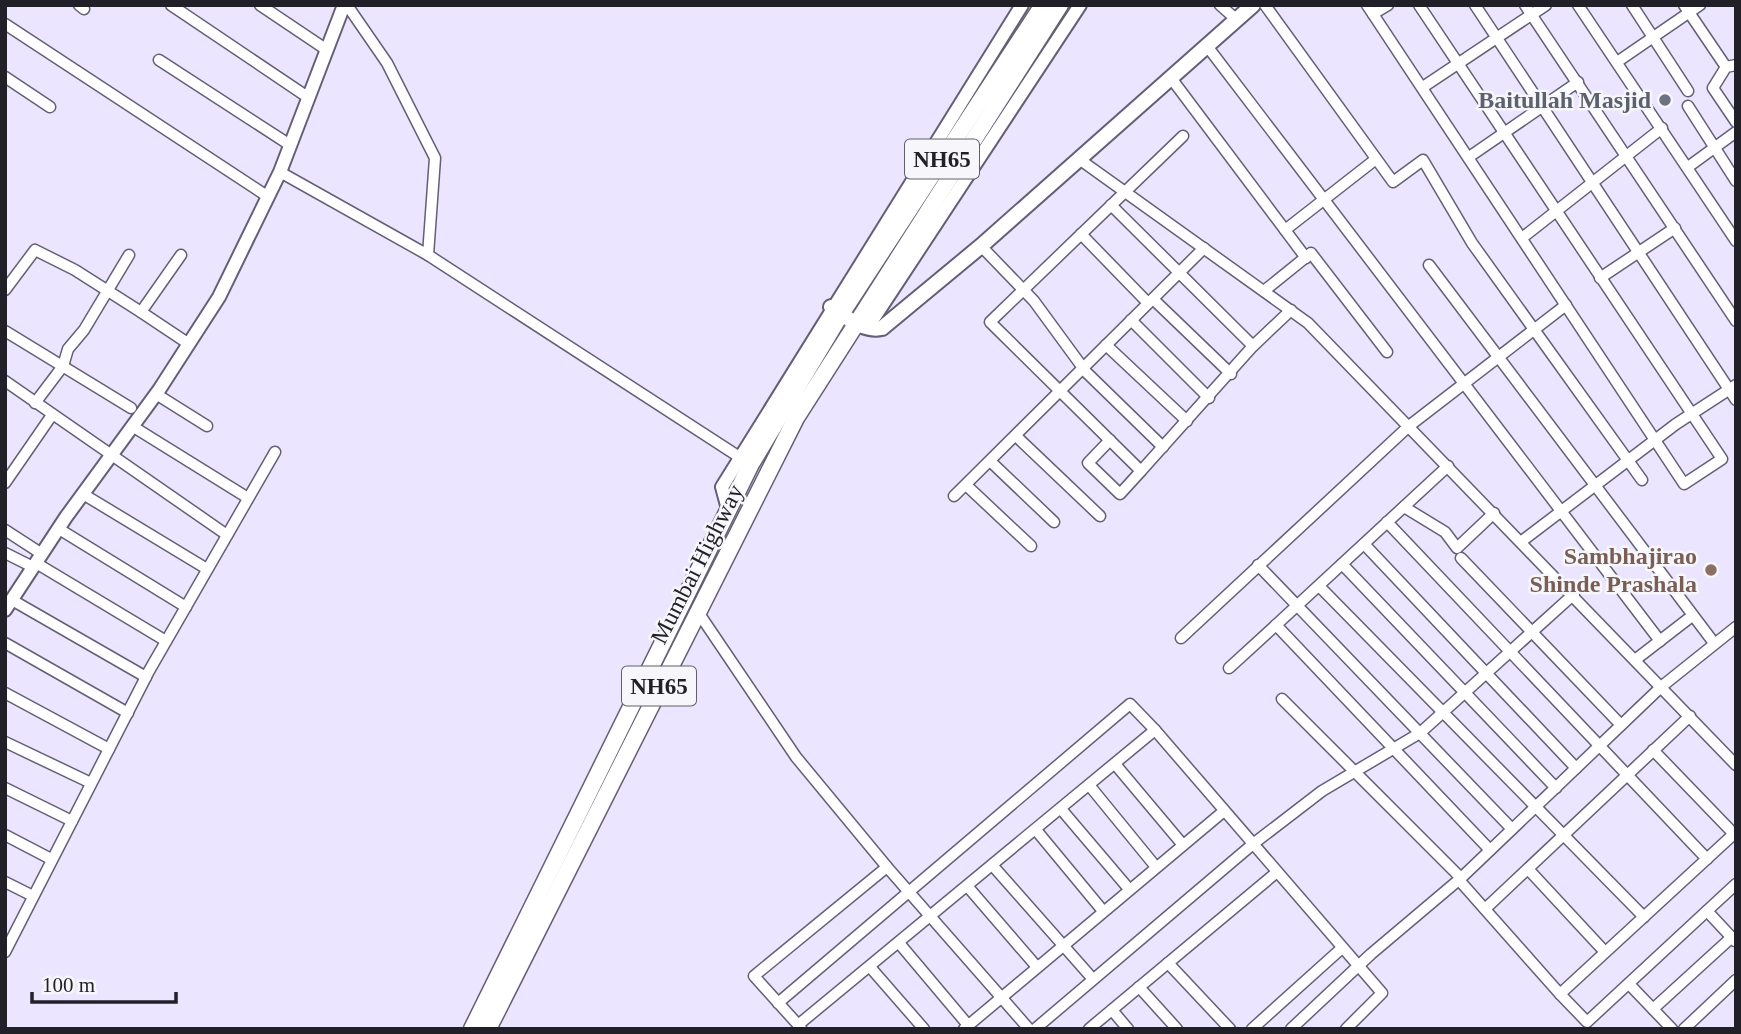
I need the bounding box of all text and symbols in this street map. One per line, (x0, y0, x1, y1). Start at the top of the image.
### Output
place label: Baitullah Masjid (1478, 87, 1652, 113)
marker: Baitullah Masjid (1657, 92, 1673, 108)
road number: NH65 (905, 140, 979, 178)
street label: Mumbai Highway (646, 480, 748, 648)
place label: Sambhajirao Shinde Prashala (1530, 543, 1697, 597)
marker: Sambhajirao Shinde Prashala (1703, 562, 1719, 578)
road number: NH65 (622, 666, 696, 706)
scale bar (32, 960, 175, 1004)
text: 100 m (42, 973, 95, 997)

